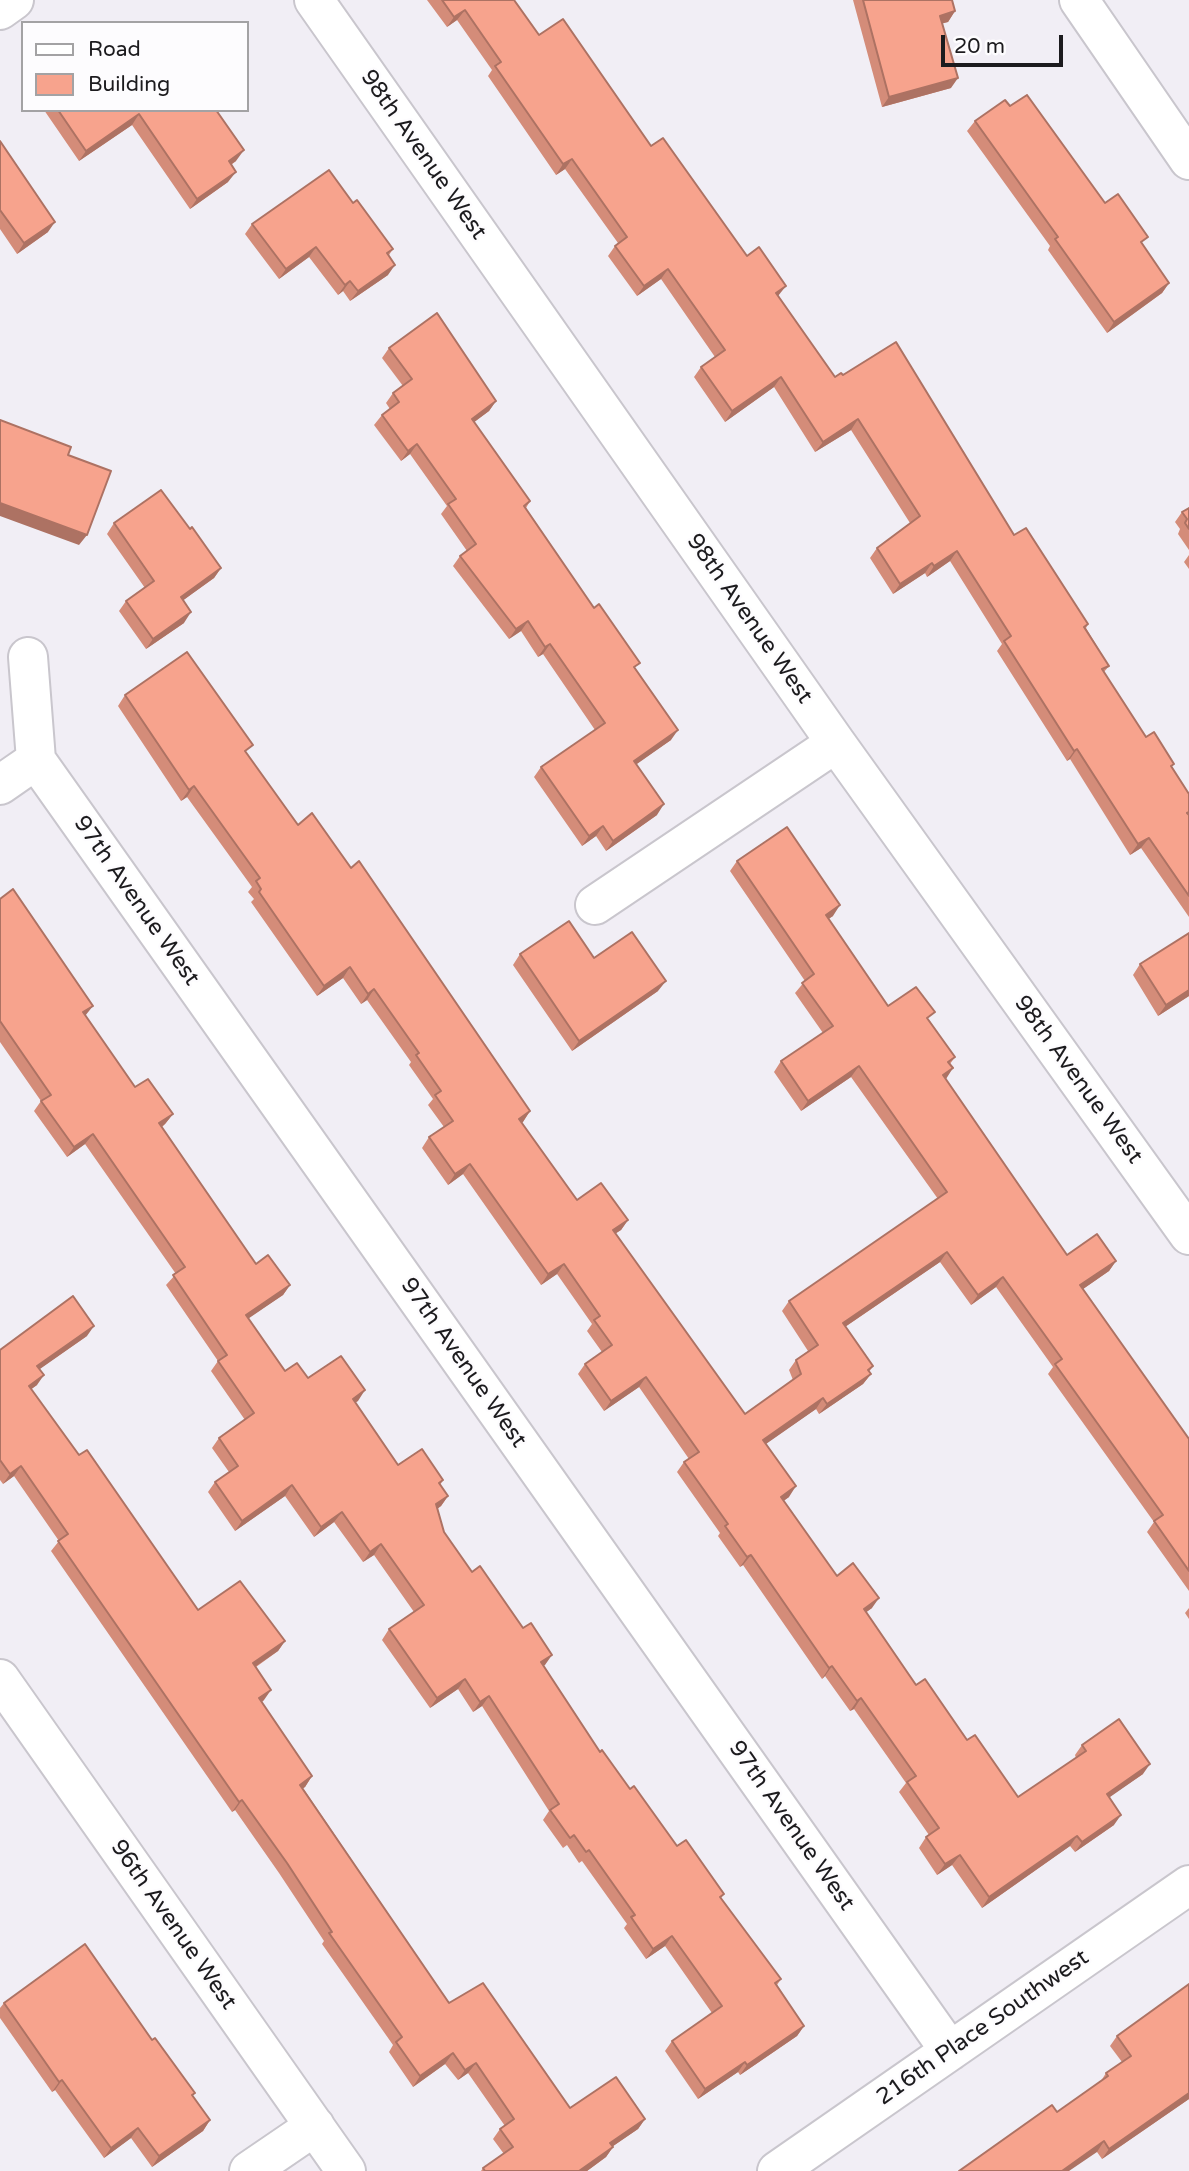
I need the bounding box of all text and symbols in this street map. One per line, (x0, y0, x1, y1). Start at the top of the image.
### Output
legend (21, 21, 248, 112)
scale bar (944, 21, 1066, 65)
text: 20 m (954, 34, 1005, 59)
text: Road (88, 37, 141, 62)
street label: 98th Avenue West (354, 65, 492, 245)
text: Building (88, 72, 170, 97)
street label: 98th Avenue West (680, 529, 818, 709)
street label: 97th Avenue West (67, 811, 205, 991)
street label: 98th Avenue West (1008, 991, 1148, 1169)
street label: 97th Avenue West (394, 1273, 532, 1453)
street label: 97th Avenue West (722, 1736, 860, 1916)
street label: 96th Avenue West (104, 1835, 242, 2015)
street label: 216th Place Southwest (872, 1944, 1094, 2112)

